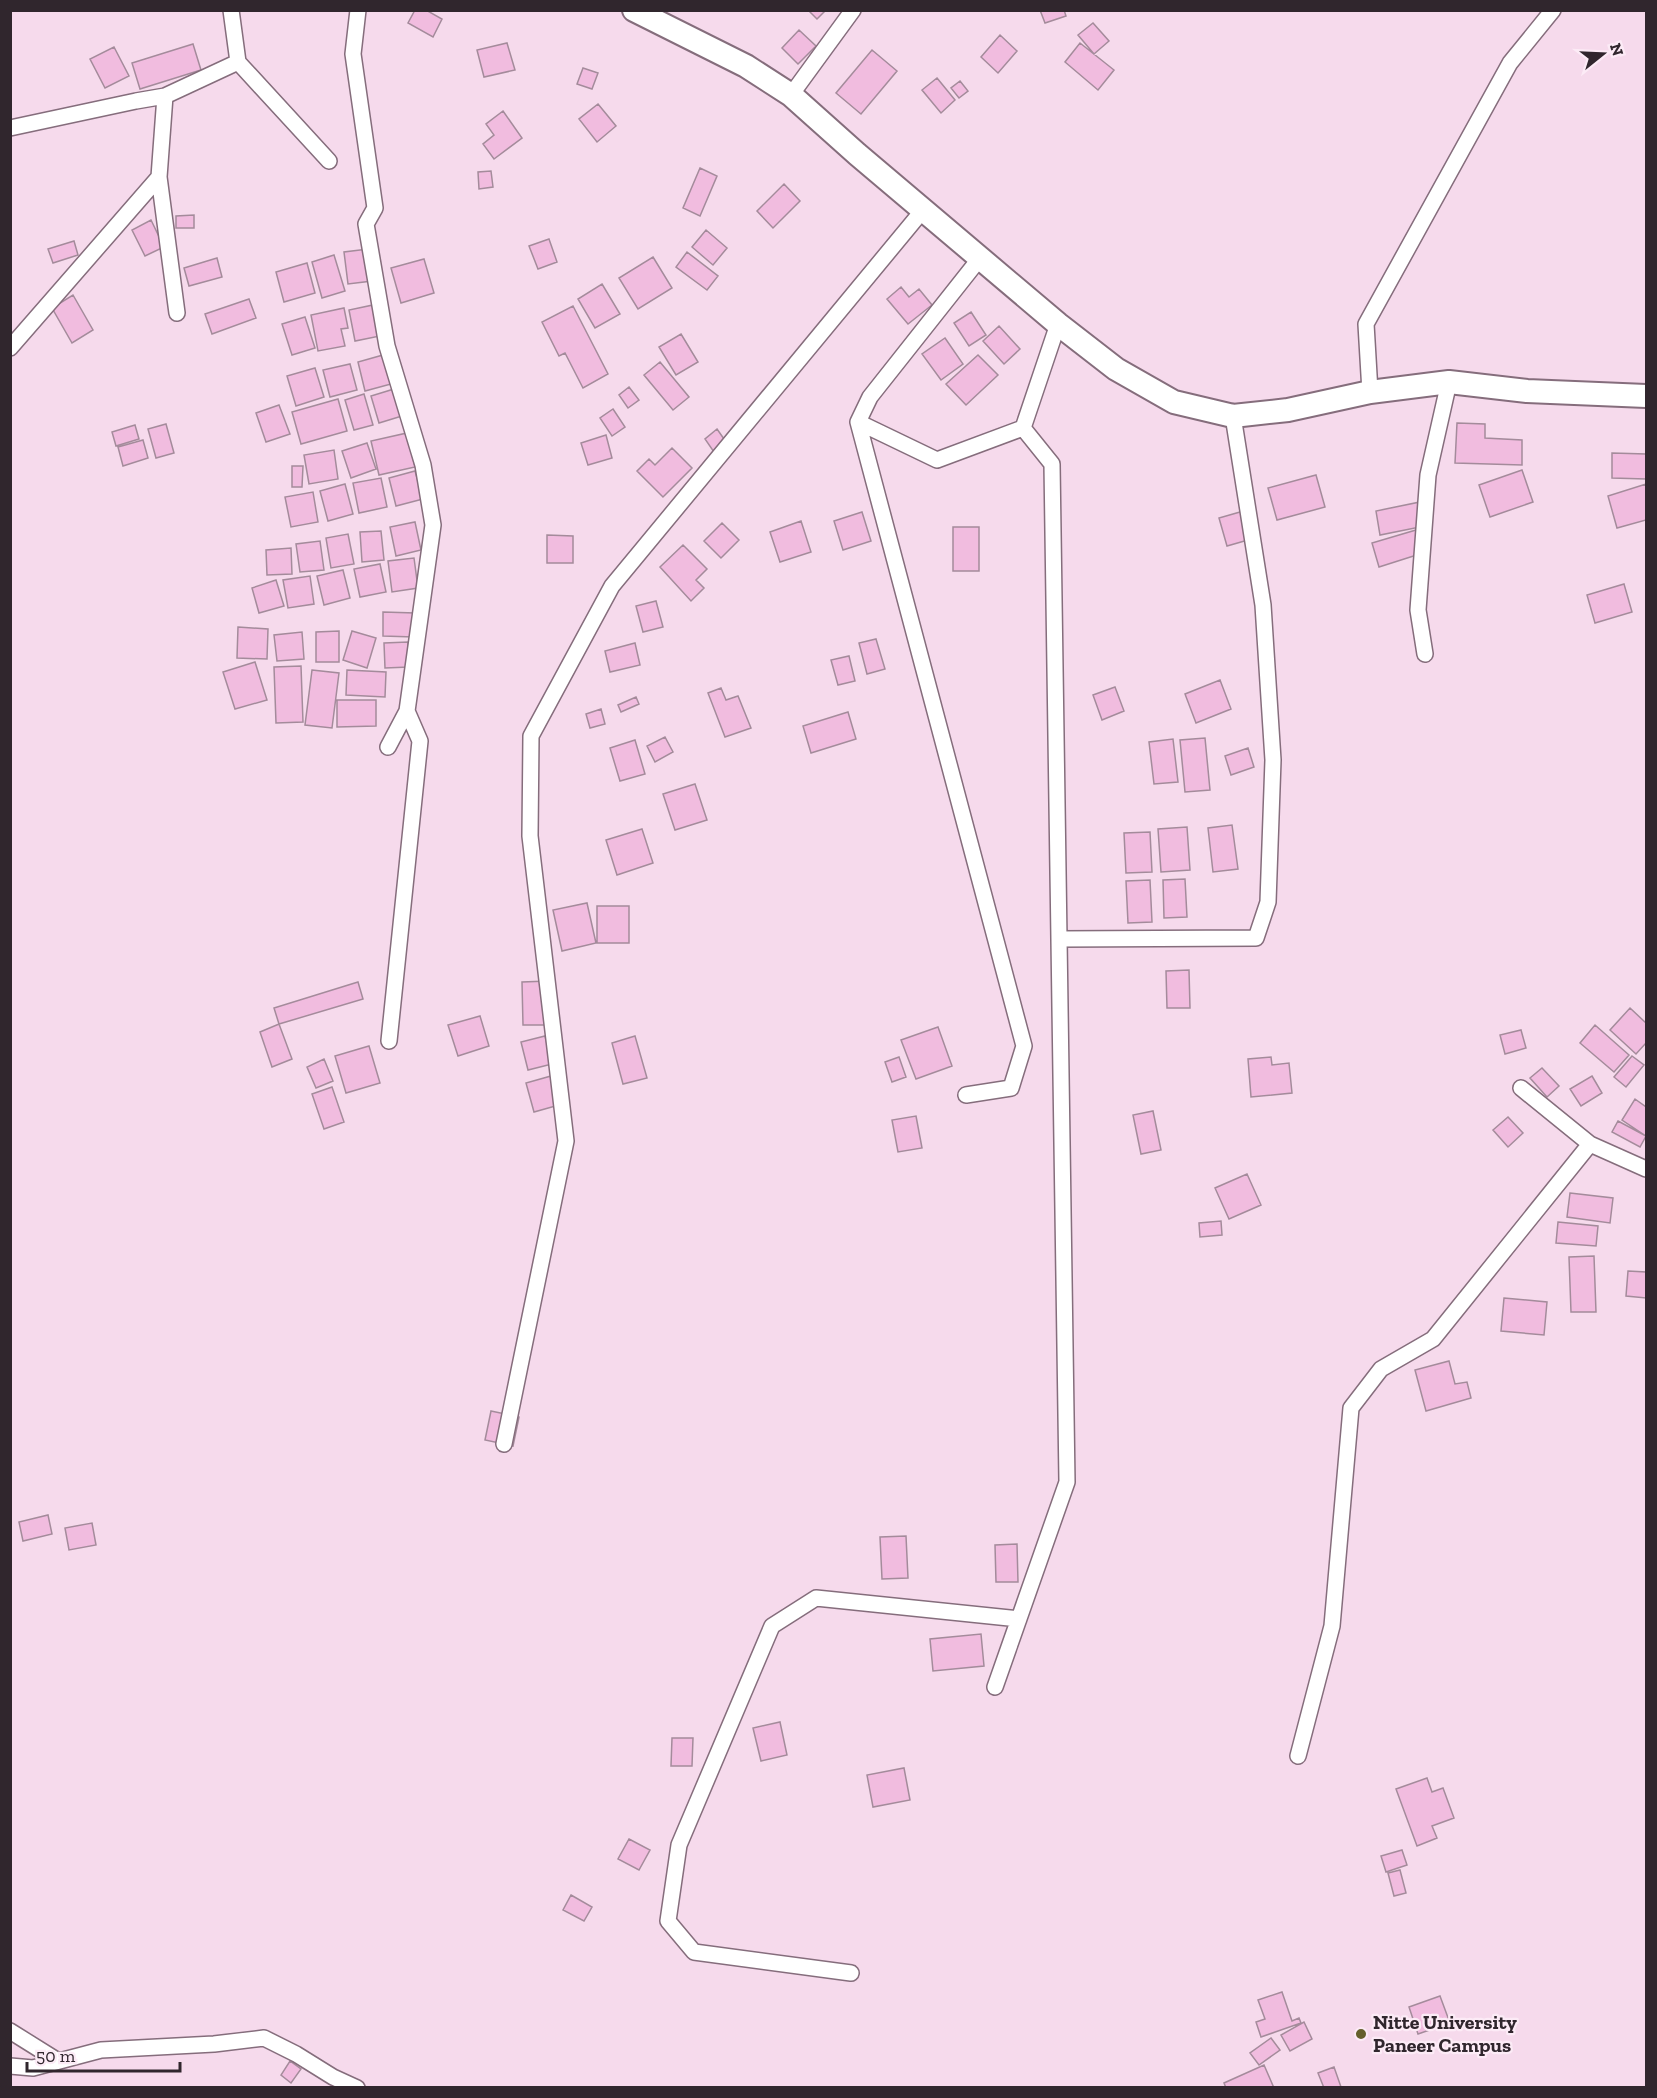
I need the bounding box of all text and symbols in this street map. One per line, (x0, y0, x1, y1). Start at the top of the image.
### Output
north arrow (1573, 24, 1633, 84)
text: N (1606, 41, 1628, 58)
place label: Nitte University Paneer Campus (1373, 2010, 1517, 2057)
marker: Nitte University Paneer Campus (1354, 2027, 1368, 2041)
scale bar (27, 2035, 180, 2073)
text: 50 m (36, 2045, 76, 2067)

